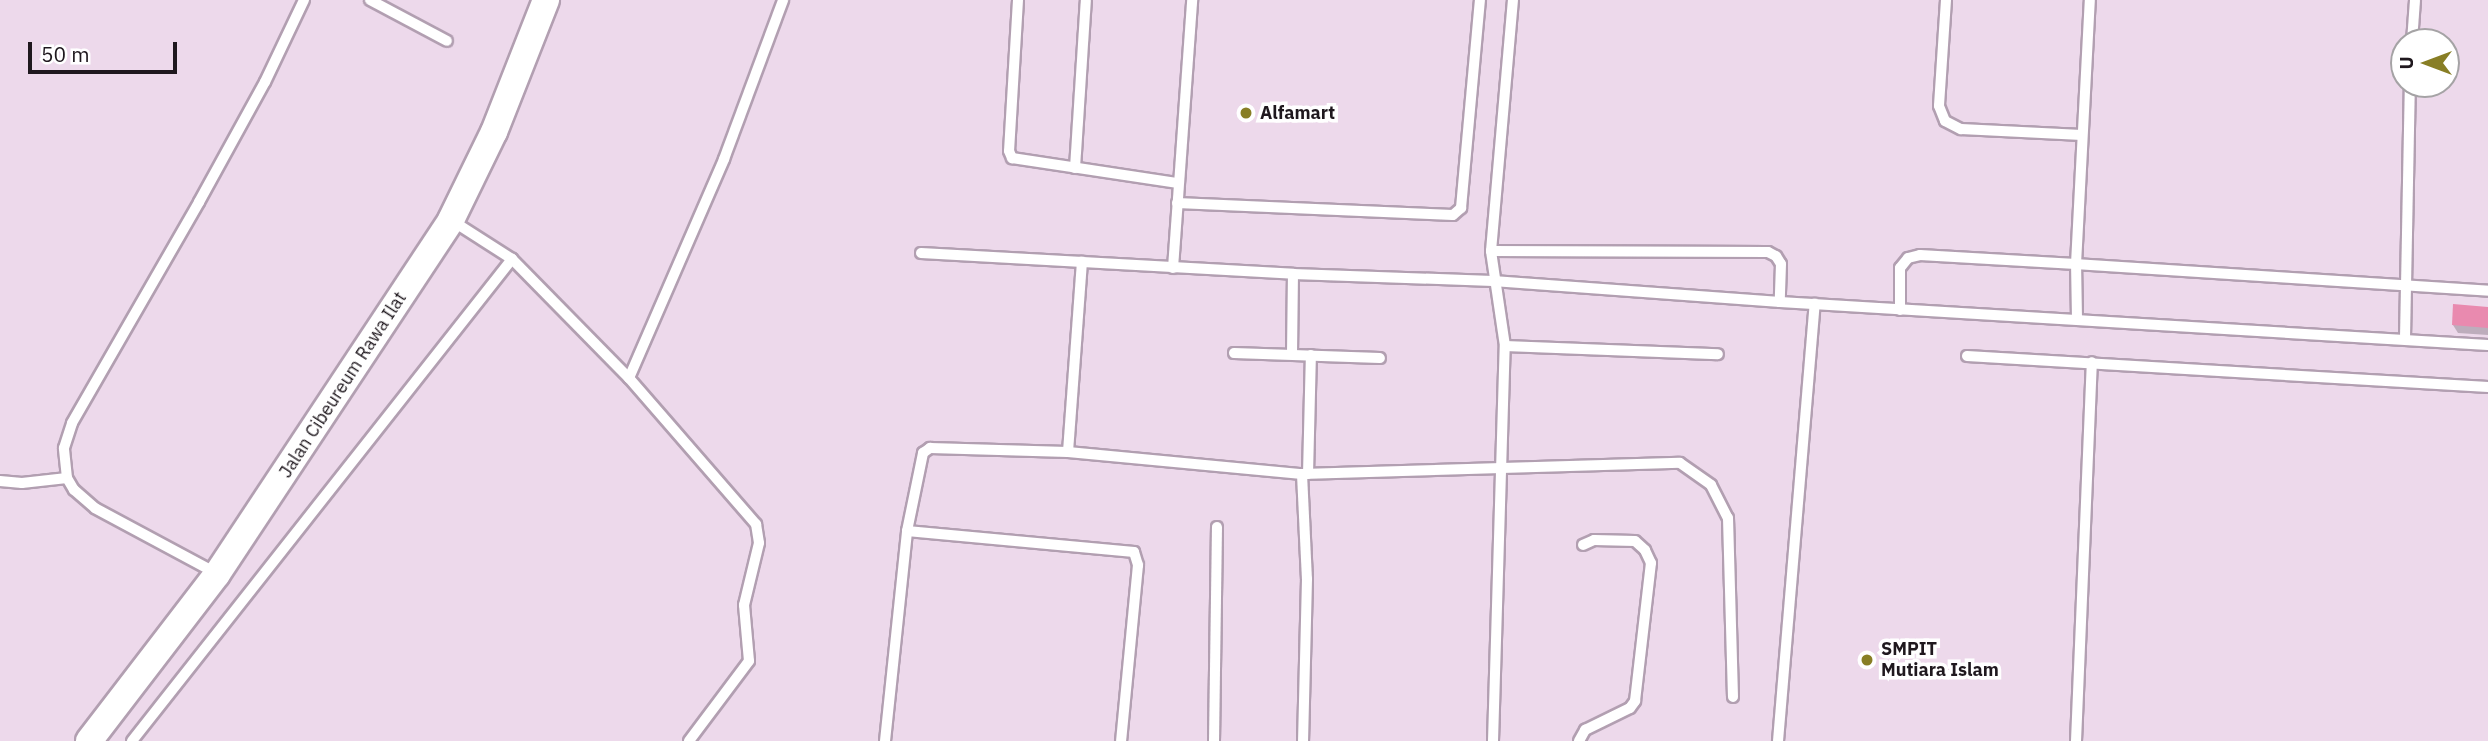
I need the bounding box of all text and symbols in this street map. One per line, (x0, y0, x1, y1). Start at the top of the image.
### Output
scale bar (32, 28, 180, 72)
north arrow (2390, 28, 2460, 98)
text: 50 m (41, 40, 90, 68)
text: U (2394, 56, 2418, 70)
place label: Alfamart (1260, 102, 1335, 124)
marker: Alfamart (1238, 105, 1254, 121)
street label: Jalan Cibeureum Rawa Ilat (275, 288, 411, 482)
place label: SMPIT Mutiara Islam (1881, 639, 1999, 682)
marker: SMPIT Mutiara Islam (1859, 652, 1875, 668)

